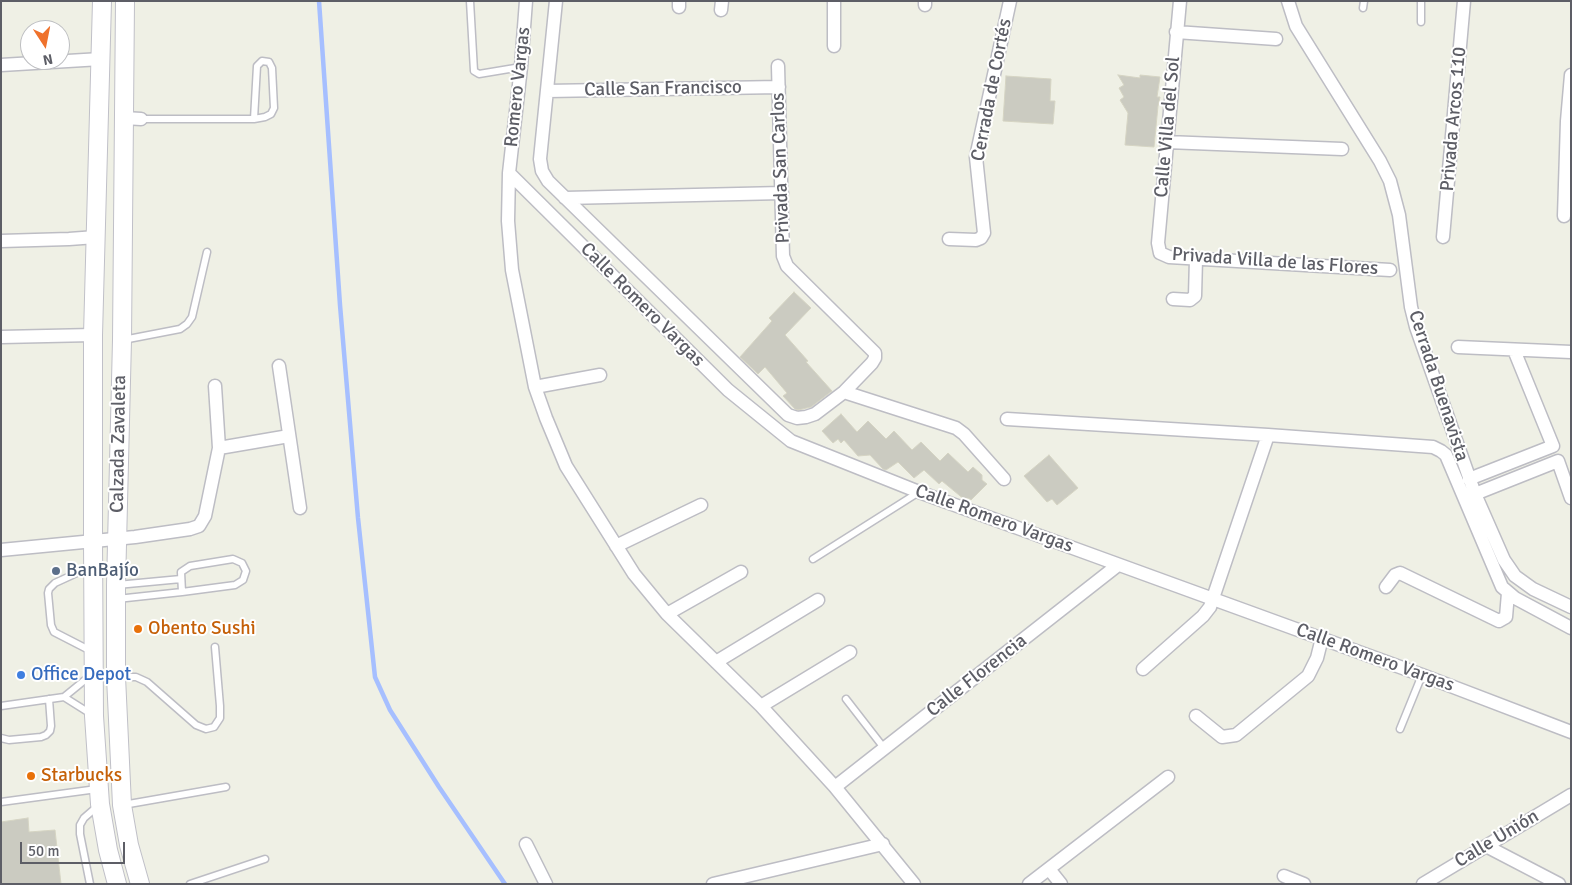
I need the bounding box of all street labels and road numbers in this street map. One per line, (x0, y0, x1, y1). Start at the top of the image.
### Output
street label: Cerrada de Cortés (967, 17, 1017, 163)
street label: Romero Vargas (500, 26, 536, 148)
street label: Privada Arcos 110 (1436, 46, 1472, 192)
street label: Calle Villa del Sol (1150, 55, 1186, 199)
street label: Calle San Francisco (584, 76, 742, 102)
street label: Privada San Carlos (767, 92, 795, 244)
street label: Calle Romero Vargas (575, 238, 709, 372)
street label: Privada Villa de las Flores (1171, 243, 1379, 281)
street label: Cerrada Buenavista (1403, 308, 1473, 464)
street label: Calzada Zavaleta (106, 375, 132, 513)
street label: Calle Romero Vargas (912, 480, 1076, 558)
street label: Calle Romero Vargas (1293, 619, 1457, 697)
street label: Calle Florencia (922, 630, 1032, 722)
street label: Calle Unión (1451, 805, 1543, 873)

